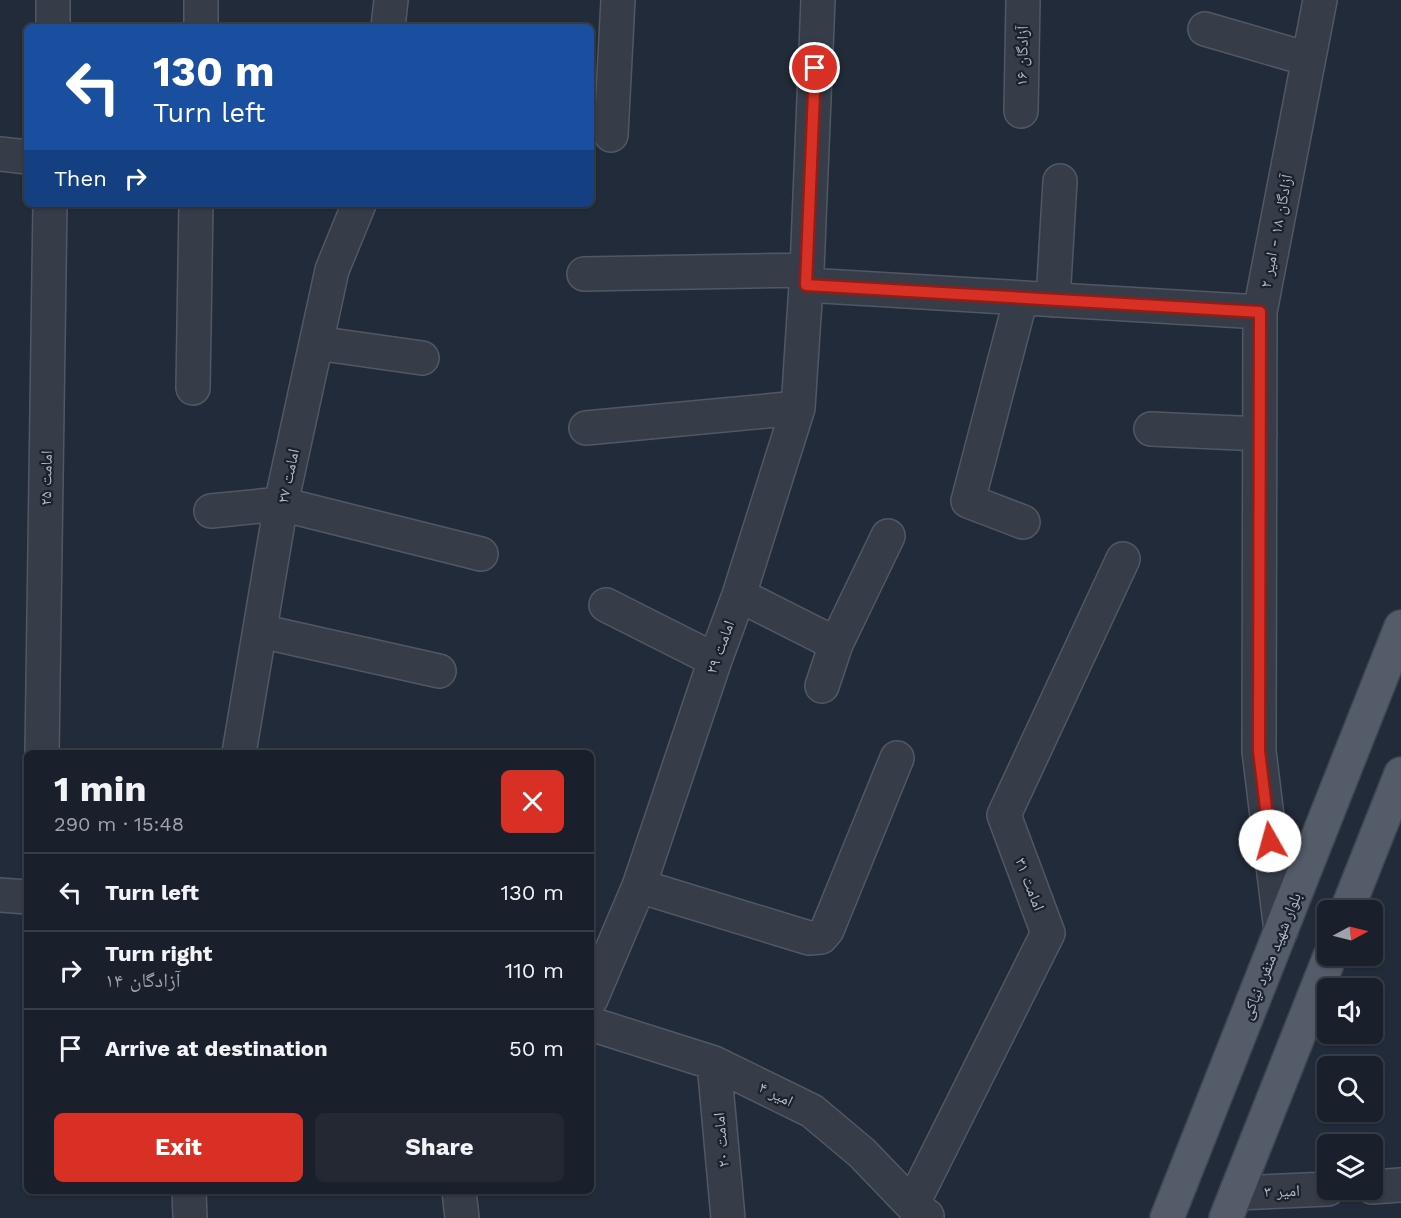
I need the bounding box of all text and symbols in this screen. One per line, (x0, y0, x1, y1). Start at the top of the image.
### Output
street label: آزادگان ۱۶ (1012, 25, 1033, 86)
pin (789, 42, 840, 93)
text: 130 m (153, 47, 275, 96)
icon: left (54, 48, 132, 126)
icon: arrive (798, 51, 831, 84)
text: Turn left (153, 97, 265, 129)
icon: right (119, 162, 152, 195)
text: Then (54, 166, 107, 191)
street label: آزادگان ۱۸ - امیر ۲ (1256, 172, 1297, 290)
street label: امامت ۲۷ (273, 447, 303, 505)
street label: امامت ۲۵ (36, 450, 56, 506)
street label: امامت ۲۹ (702, 618, 738, 676)
text: 1 min (54, 768, 146, 810)
button: close (501, 770, 564, 833)
position arrow (1238, 809, 1302, 873)
text: 290 m · 15:48 (54, 812, 184, 836)
street label: امامت ۳۱ (1011, 855, 1049, 913)
icon: left (54, 876, 87, 909)
text: Turn left (105, 880, 199, 905)
text: 130 m (500, 880, 564, 905)
street label: بلوار شهید منفرد نیاکی (1237, 890, 1306, 1023)
north arrow (1317, 900, 1383, 966)
map controls (1317, 900, 1383, 1200)
text: Turn right (105, 941, 212, 966)
icon: right (54, 954, 87, 987)
text: 110 m (505, 958, 564, 983)
text: آزادگان ۱۴ (105, 968, 180, 992)
button: sound (1317, 978, 1383, 1044)
icon: arrive (54, 1032, 87, 1065)
text: Arrive at destination (105, 1036, 328, 1061)
text: 50 m (509, 1036, 564, 1061)
button: search (1317, 1056, 1383, 1122)
street label: امیر ۴ (756, 1078, 796, 1110)
street label: امامت ۲۰ (709, 1112, 733, 1168)
button: Exit (54, 1113, 303, 1182)
button: Share (315, 1113, 564, 1182)
button: layers (1317, 1134, 1383, 1200)
street label: امیر ۳ (1264, 1181, 1300, 1201)

